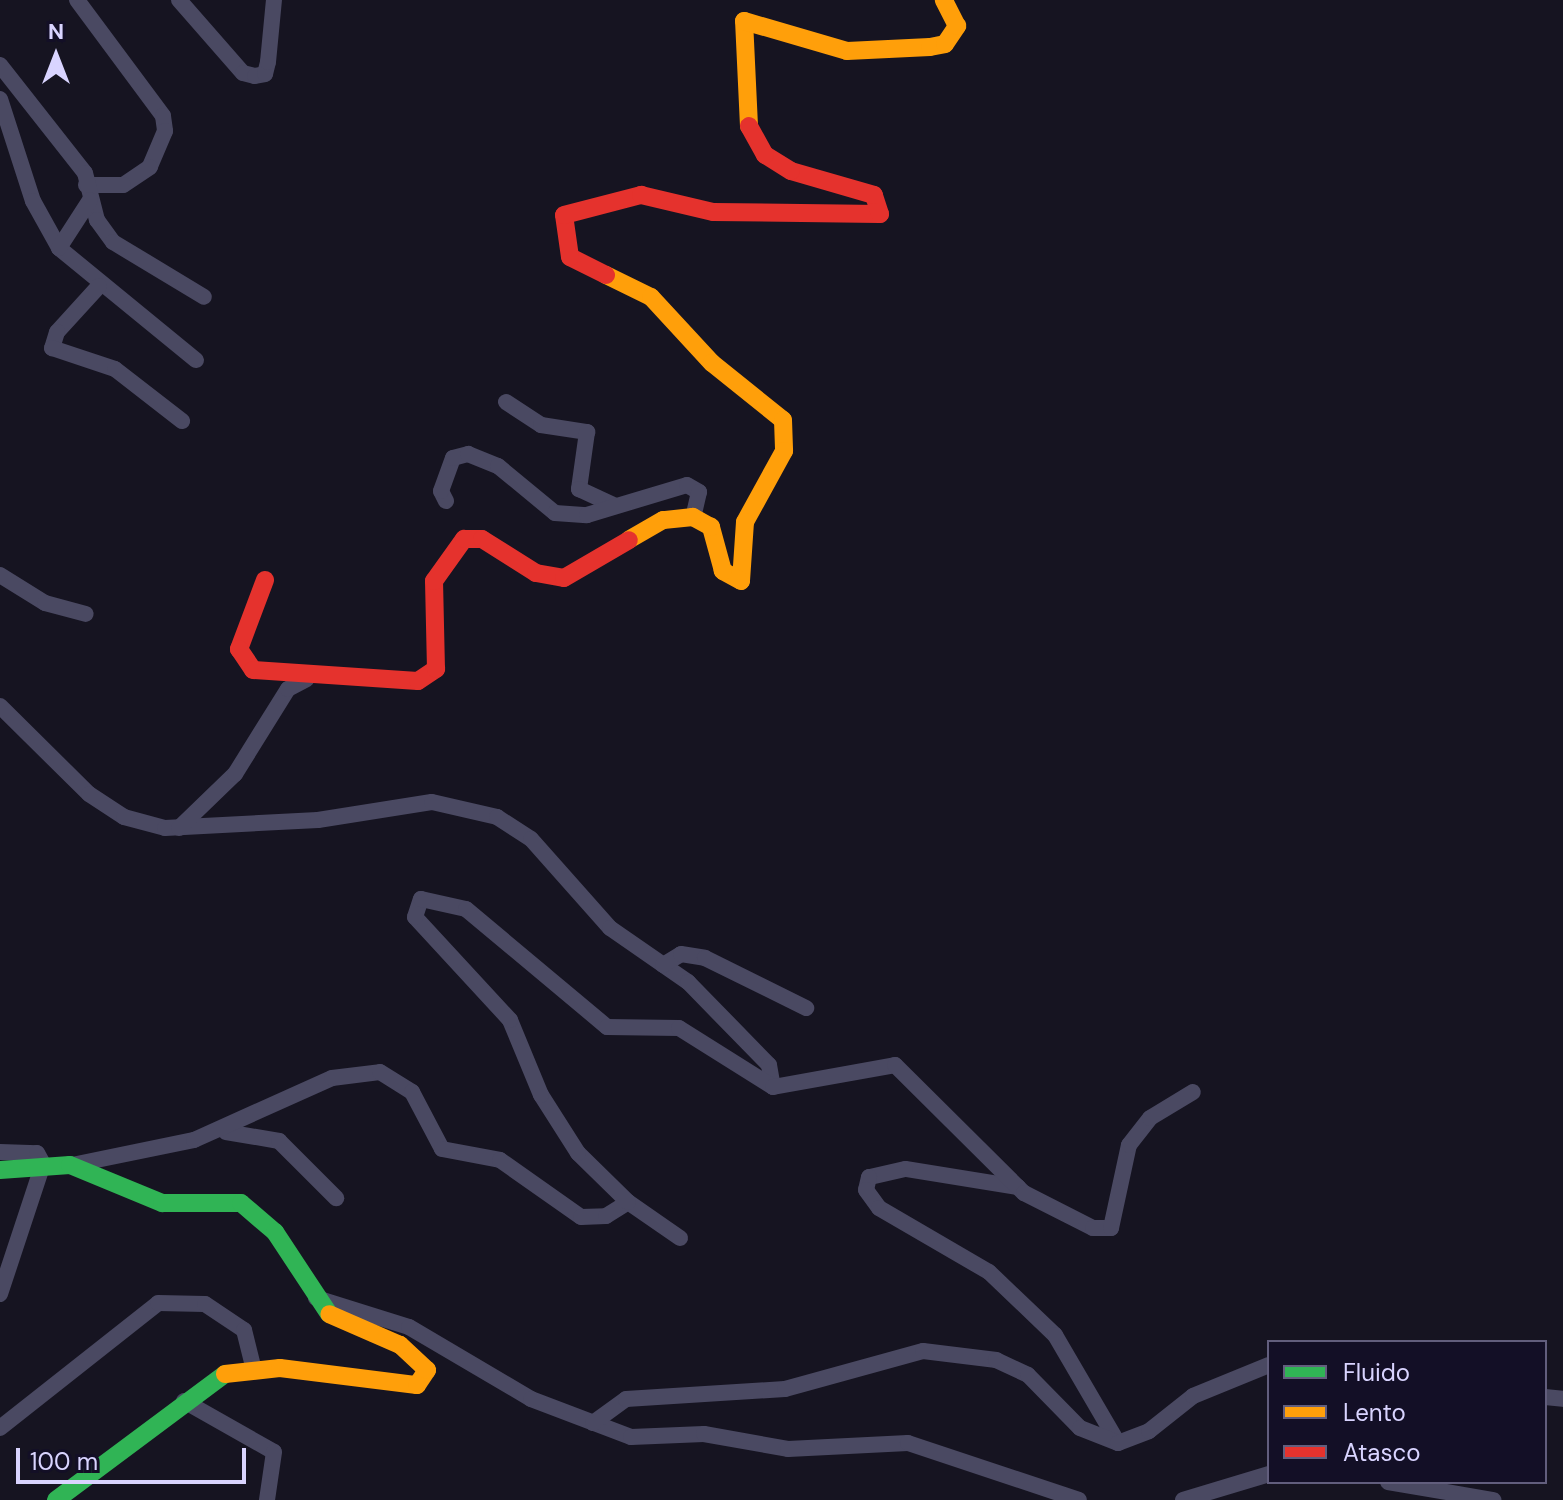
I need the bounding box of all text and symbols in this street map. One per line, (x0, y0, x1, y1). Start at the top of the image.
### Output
north arrow (16, 16, 96, 96)
text: N (48, 17, 64, 46)
legend (1267, 1340, 1547, 1484)
text: Fluido (1343, 1357, 1410, 1388)
text: Lento (1343, 1397, 1406, 1428)
scale bar (20, 1432, 250, 1482)
text: Atasco (1343, 1437, 1420, 1468)
text: 100 m (30, 1446, 98, 1477)

